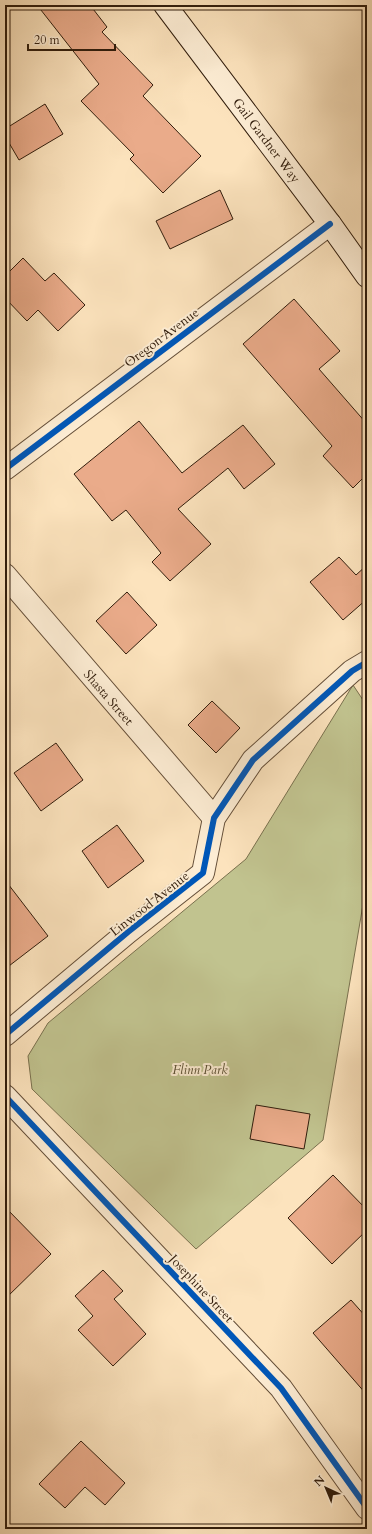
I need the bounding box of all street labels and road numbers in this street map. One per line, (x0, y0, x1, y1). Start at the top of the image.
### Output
street label: Gail Gardner Way (228, 94, 304, 187)
street label: Oregon Avenue (121, 304, 203, 372)
street label: Shasta Street (79, 666, 137, 729)
street label: Linwood Avenue (106, 867, 193, 940)
street label: Josephine Street (164, 1249, 238, 1327)

